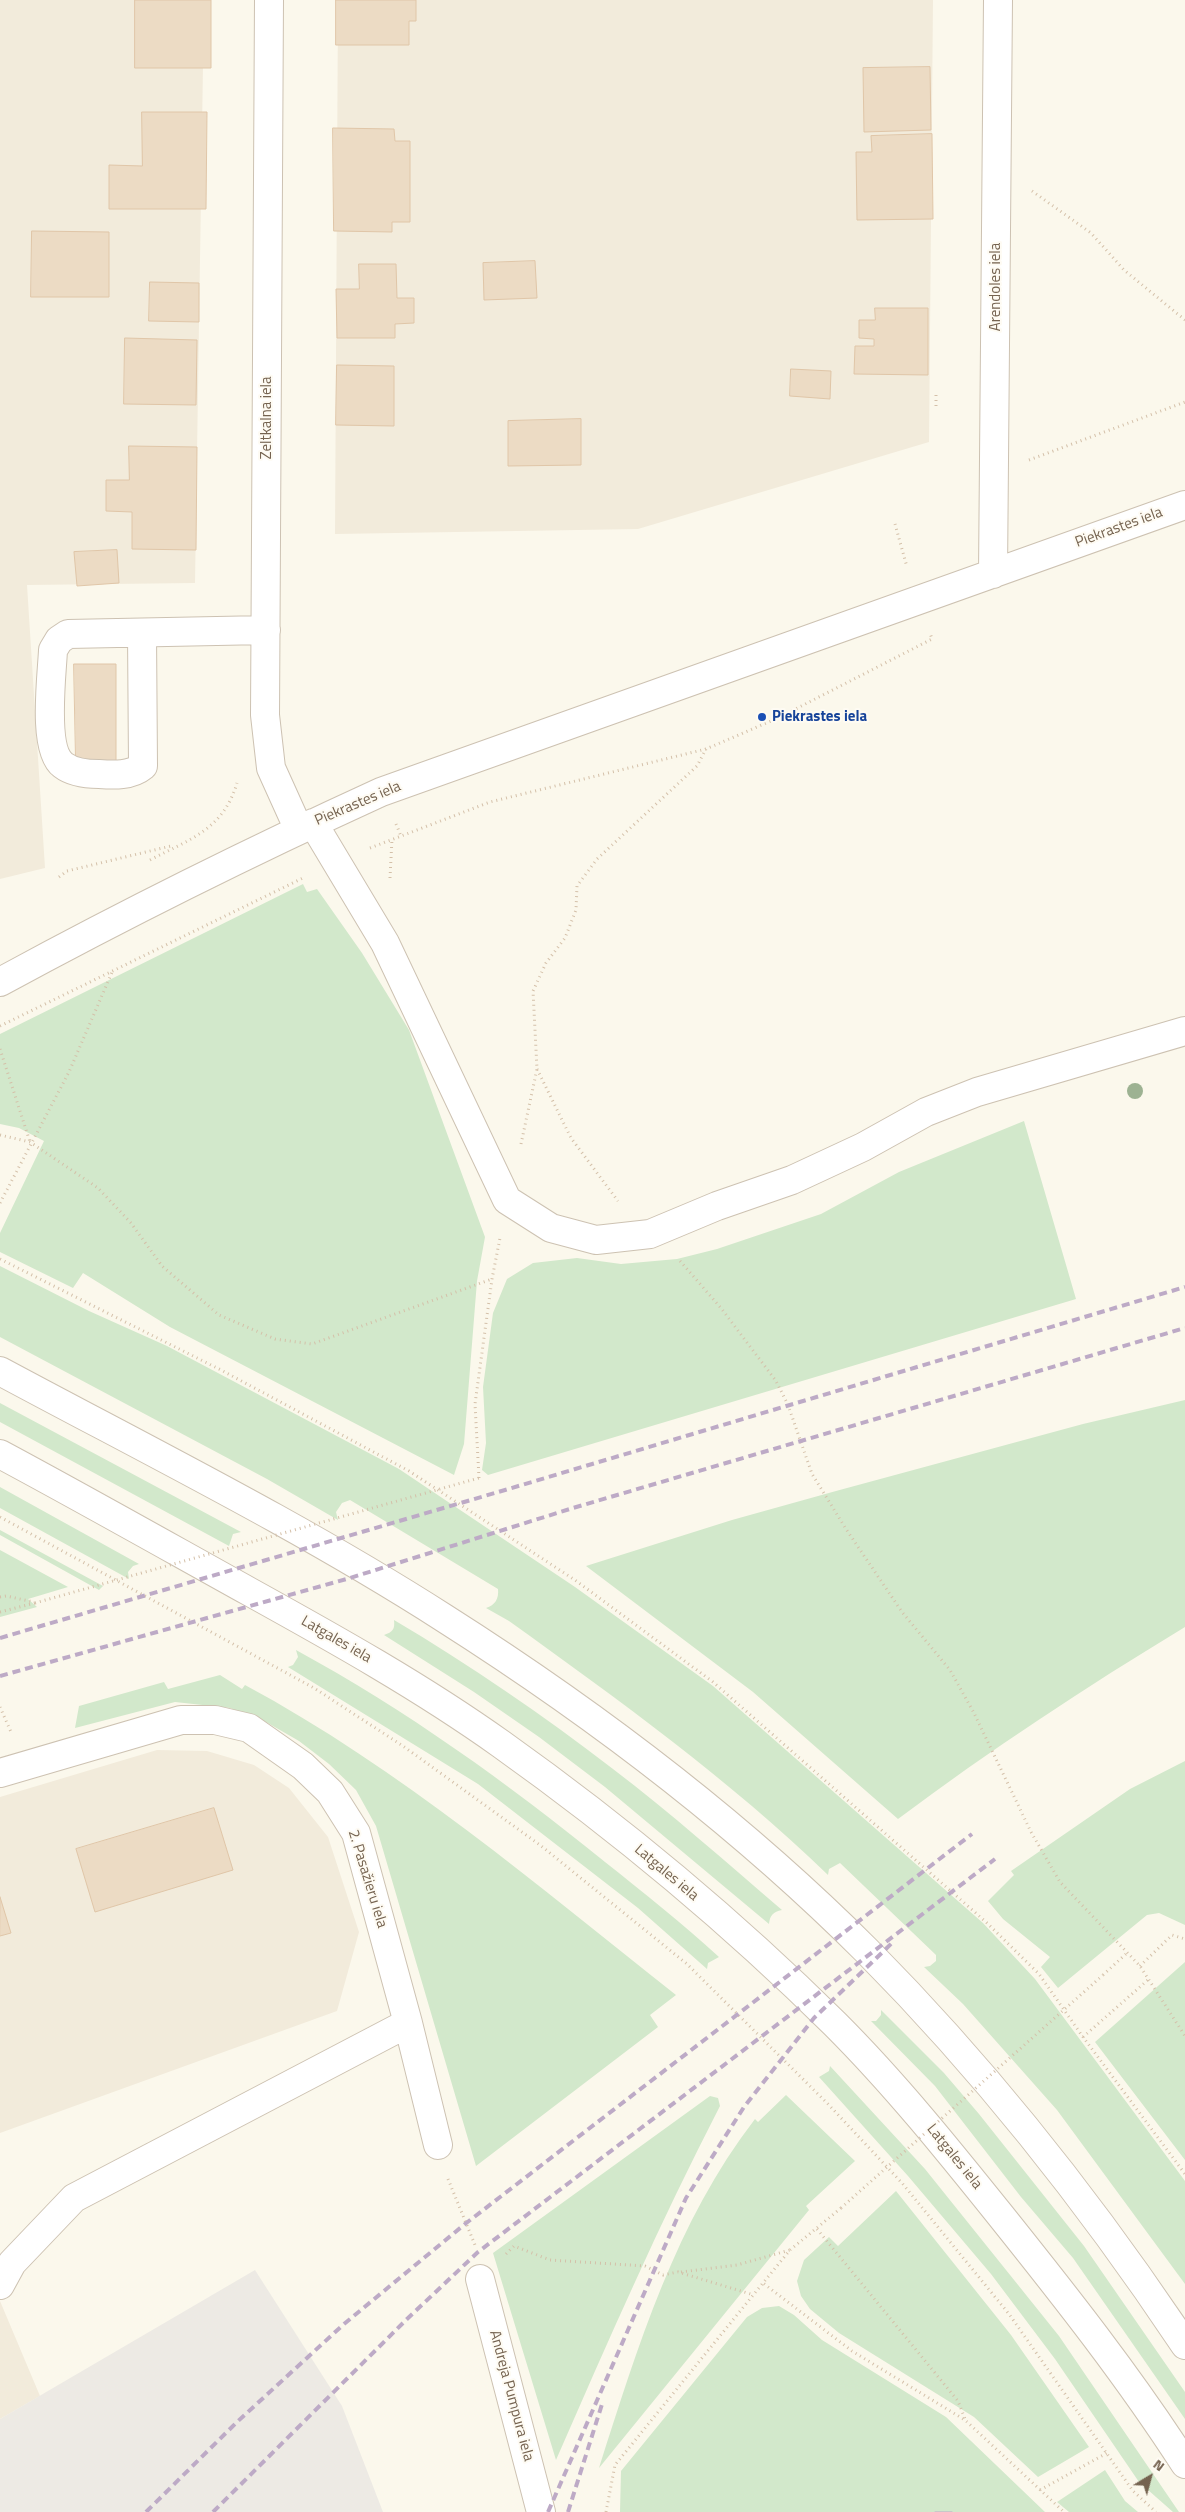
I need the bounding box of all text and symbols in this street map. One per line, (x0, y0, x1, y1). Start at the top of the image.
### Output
street label: Arendoles iela (987, 243, 1005, 331)
street label: Zeltkalna iela (258, 376, 276, 460)
street label: Piekrastes iela (1073, 504, 1165, 552)
place label: Piekrastes iela (772, 708, 867, 726)
marker: Piekrastes iela (756, 711, 768, 723)
street label: Piekrastes iela (312, 778, 404, 830)
street label: Latgales iela (298, 1613, 374, 1667)
street label: 2. Pasažieru iela (344, 1828, 390, 1930)
street label: Latgales iela (630, 1841, 702, 1905)
street label: Latgales iela (922, 2121, 986, 2193)
street label: Andreja Pumpura iela (485, 2329, 537, 2463)
north arrow (1125, 2452, 1175, 2502)
text: N (1149, 2453, 1170, 2476)

